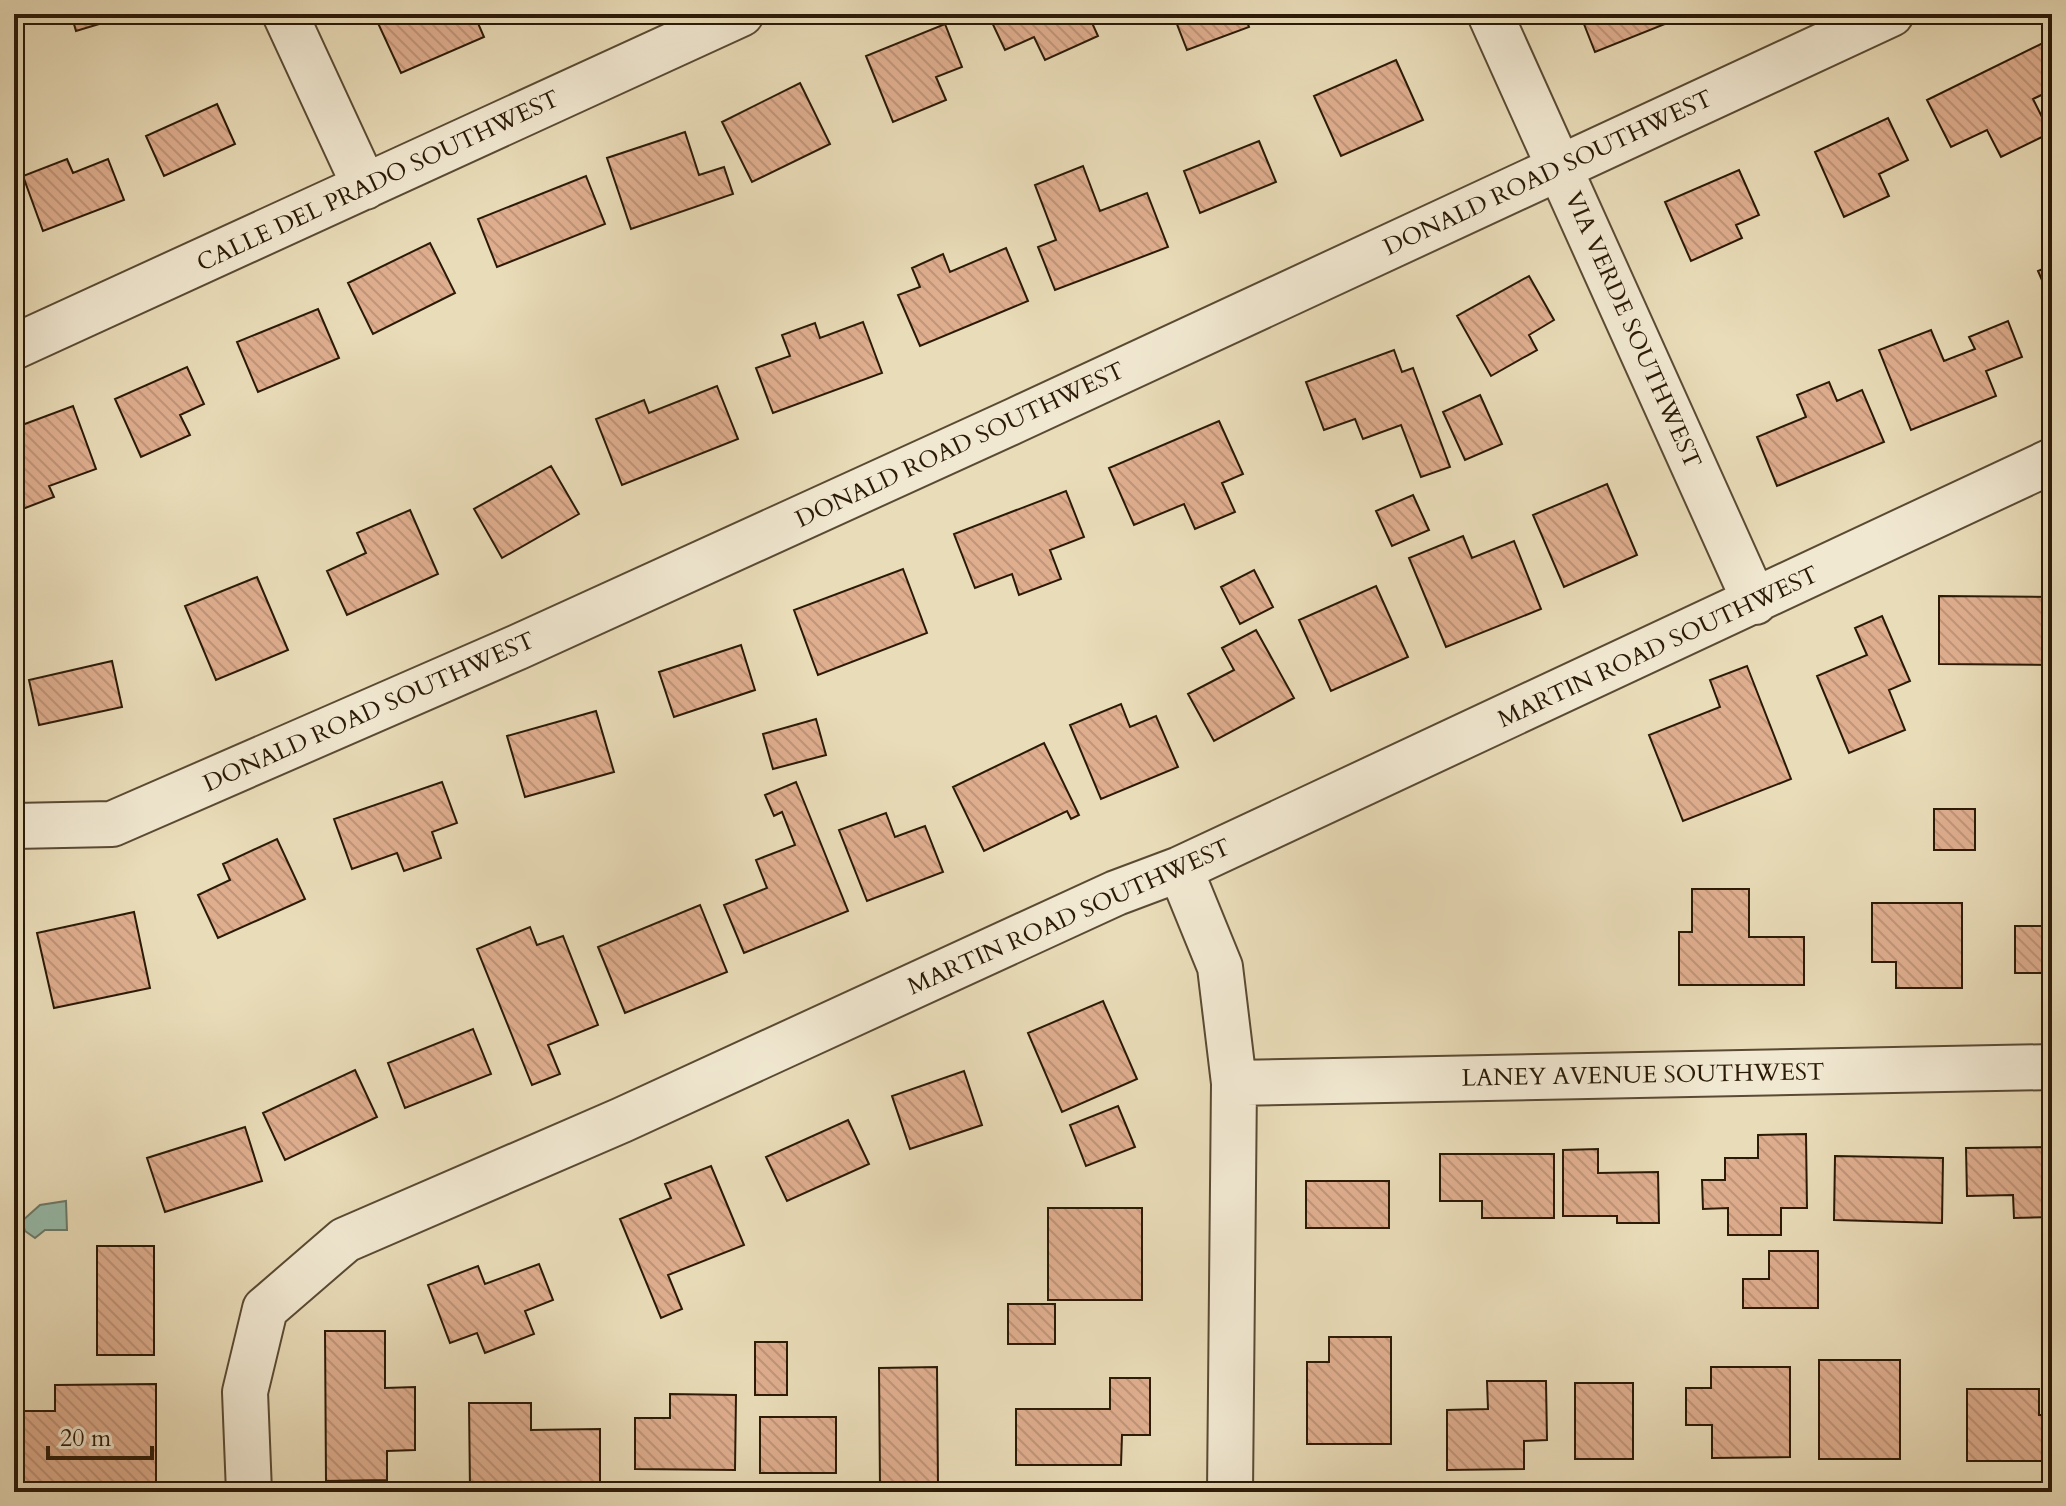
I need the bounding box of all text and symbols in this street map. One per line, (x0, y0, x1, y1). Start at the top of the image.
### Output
street label: CALLE DEL PRADO SOUTHWEST (191, 82, 565, 280)
street label: DONALD ROAD SOUTHWEST (1378, 82, 1718, 264)
street label: VIA VERDE SOUTHWEST (1557, 186, 1709, 474)
street label: DONALD ROAD SOUTHWEST (790, 354, 1130, 536)
street label: MARTIN ROAD SOUTHWEST (1492, 558, 1824, 736)
street label: DONALD ROAD SOUTHWEST (198, 624, 540, 800)
street label: MARTIN ROAD SOUTHWEST (902, 831, 1236, 1003)
street label: LANEY AVENUE SOUTHWEST (1461, 1055, 1825, 1095)
scale bar (48, 1410, 152, 1460)
text: 20 m (60, 1422, 112, 1455)

